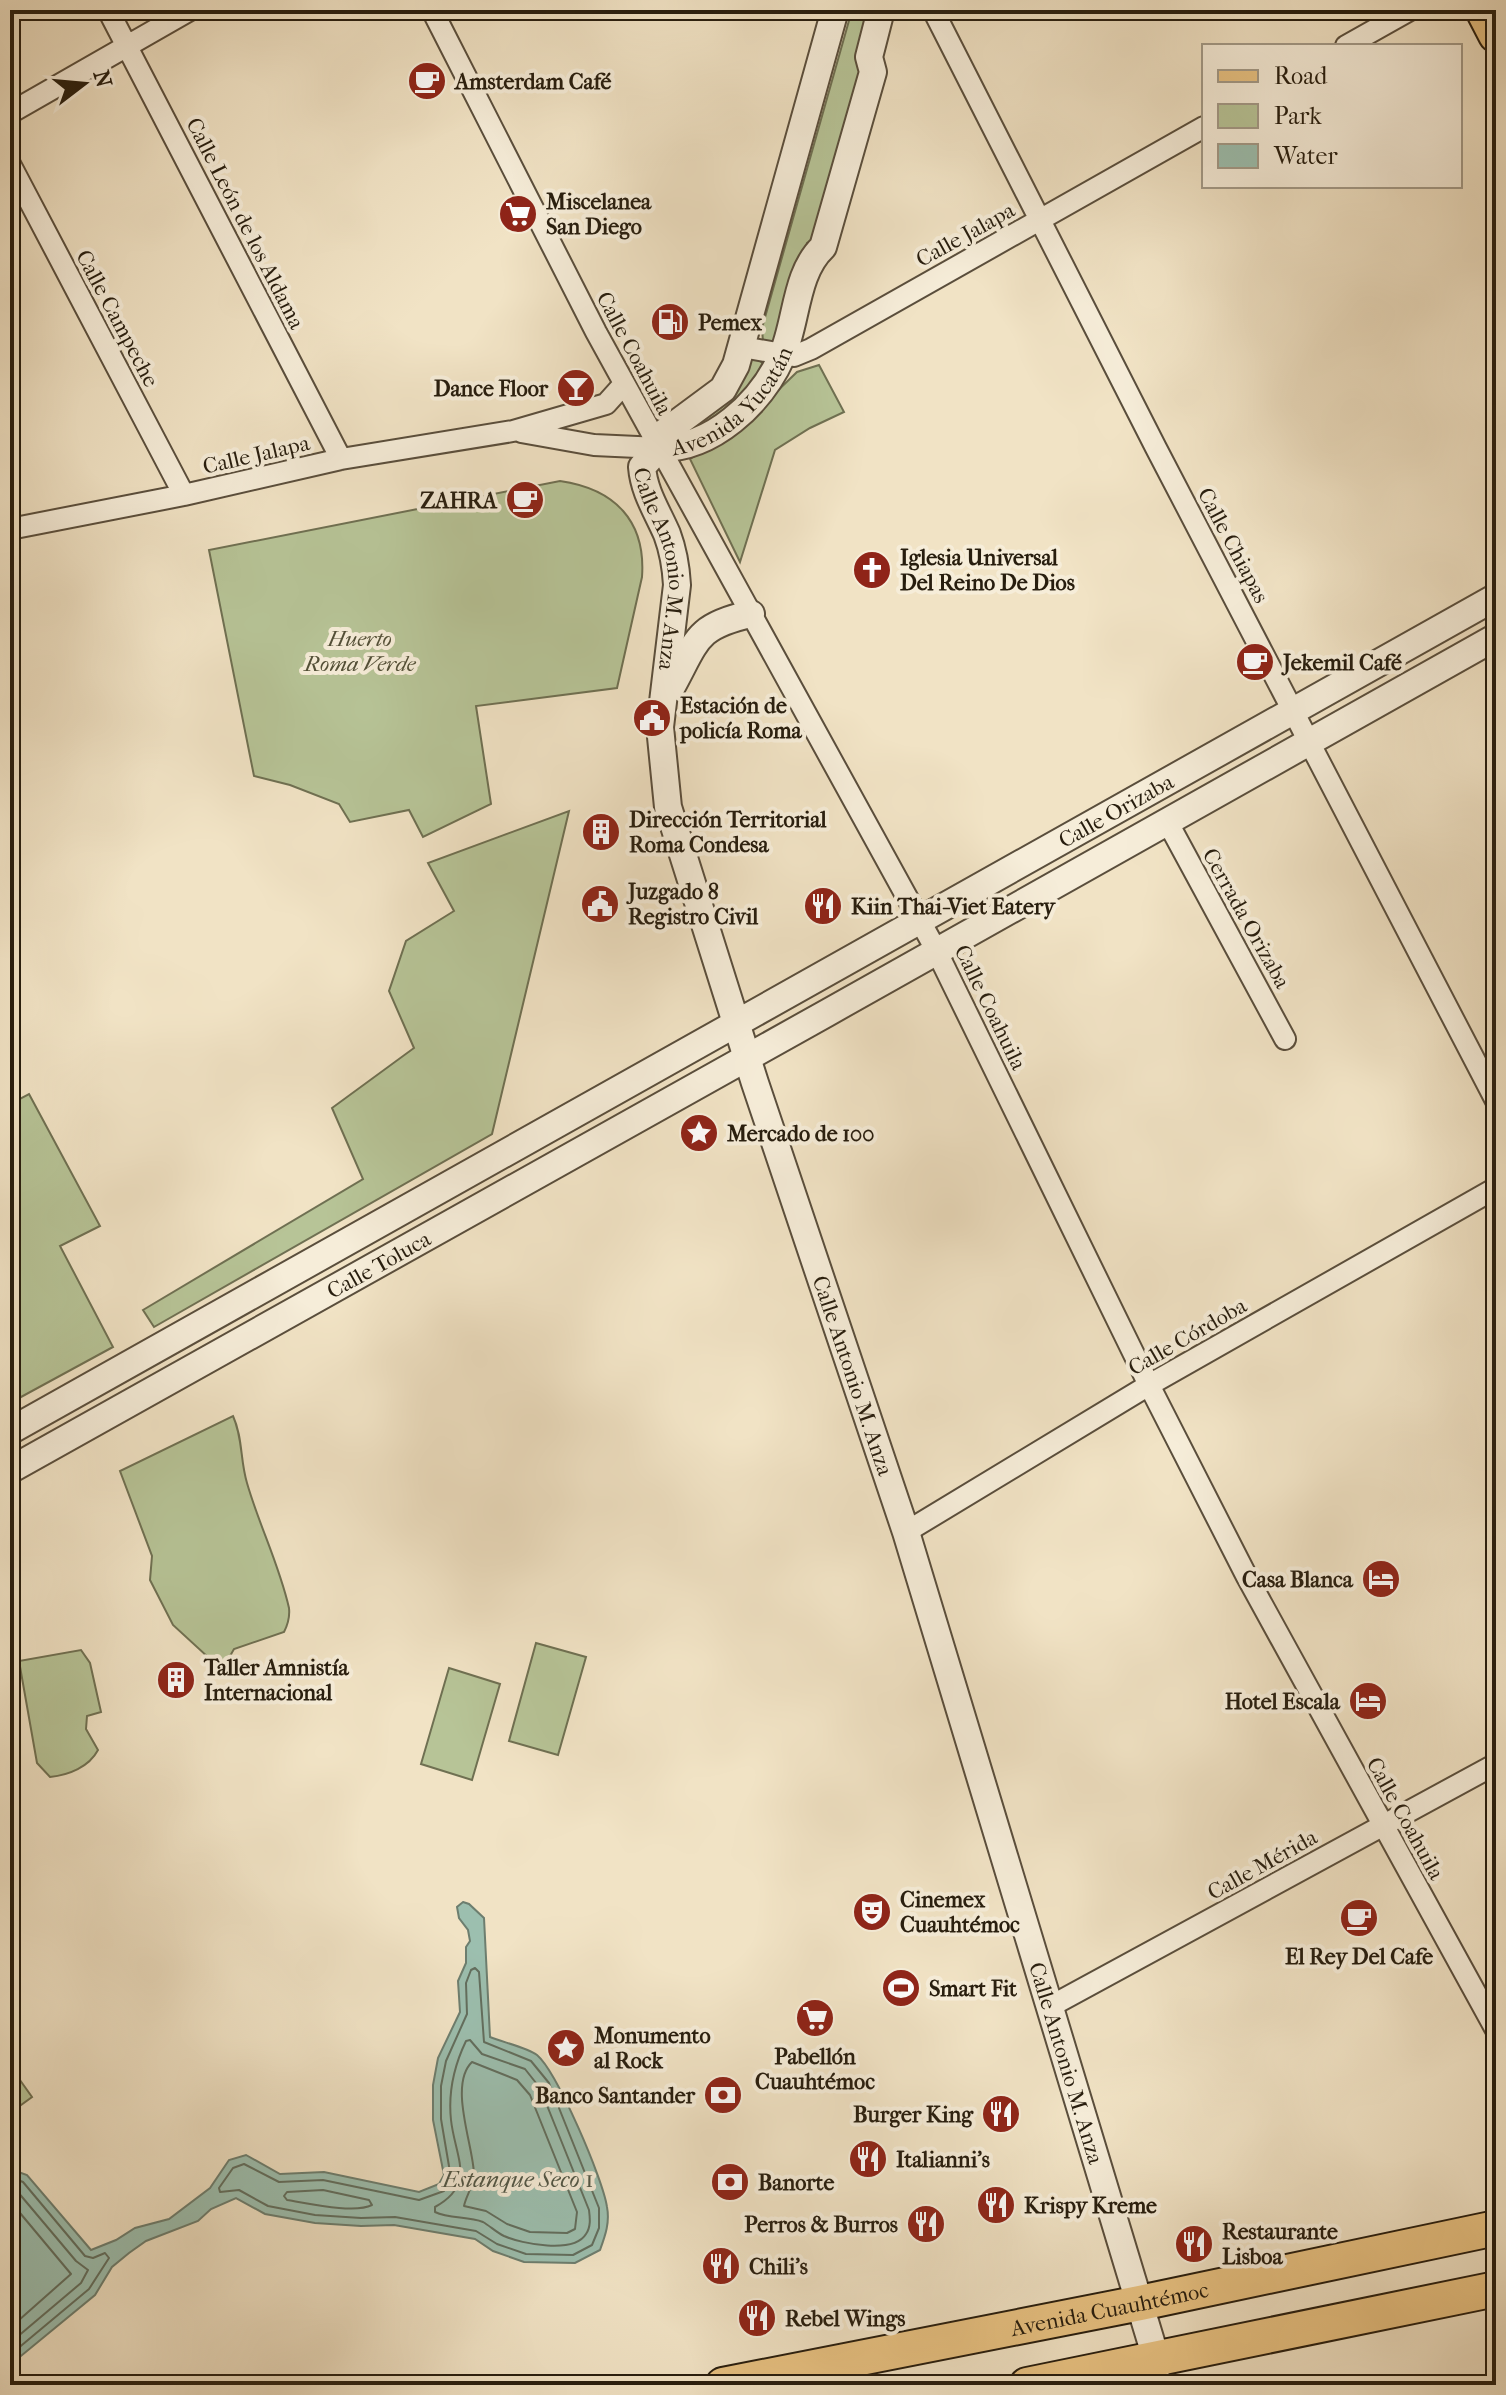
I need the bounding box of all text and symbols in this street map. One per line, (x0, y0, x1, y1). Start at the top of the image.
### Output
north arrow (44, 44, 124, 124)
legend (1202, 44, 1462, 188)
cafe icon: Amsterdam Café (406, 60, 448, 102)
text: Road (1274, 62, 1328, 90)
text: N (87, 67, 117, 91)
place label: Amsterdam Café (453, 69, 612, 95)
text: Park (1274, 102, 1322, 130)
street label: Calle León de los Aldama (180, 113, 310, 334)
text: Water (1273, 142, 1338, 170)
place label: Miscelanea San Diego (545, 189, 652, 240)
supermarket icon: Miscelanea San Diego (497, 193, 539, 235)
street label: Calle Jalapa (912, 197, 1020, 273)
street label: Calle Campeche (70, 246, 164, 392)
street label: Calle Coahuila (591, 287, 678, 420)
fuel station icon: Pemex (649, 301, 691, 343)
place label: Pemex (698, 310, 763, 336)
street label: Avenida Yucatán (669, 343, 799, 461)
bar icon: Dance Floor (555, 367, 597, 409)
place label: Dance Floor (434, 376, 549, 402)
street label: Calle Jalapa (200, 430, 313, 480)
street label: Calle Antonio M. Anza (628, 466, 689, 673)
cafe icon: ZAHRA (504, 479, 546, 521)
street label: Calle Chiapas (1192, 483, 1274, 607)
place label: ZAHRA (420, 488, 498, 514)
place label: Iglesia Universal Del Reino De Dios (900, 545, 1075, 596)
church icon: Iglesia Universal Del Reino De Dios (851, 549, 893, 591)
park label: Huerto Roma Verde (302, 626, 417, 677)
cafe icon: Jekemil Café (1234, 641, 1276, 683)
place label: Jekemil Café (1281, 650, 1402, 676)
place label: Estación de policía Roma (679, 693, 802, 744)
public building icon: Estación de policía Roma (631, 697, 673, 739)
street label: Calle Orizaba (1054, 768, 1179, 854)
place label: Dirección Territorial Roma Condesa (629, 807, 827, 858)
building icon: Dirección Territorial Roma Condesa (580, 811, 622, 853)
street label: Cerrada Orizaba (1197, 844, 1296, 994)
place label: Juzgado 8 Registro Civil (626, 879, 759, 930)
public building icon: Juzgado 8 Registro Civil (579, 883, 621, 925)
restaurant icon: Kiin Thai-Viet Eatery (802, 885, 844, 927)
place label: Kiin Thai-Viet Eatery (851, 894, 1056, 920)
street label: Calle Coahuila (949, 941, 1032, 1075)
place icon: Mercado de 100 (678, 1112, 720, 1154)
place label: Mercado de 100 (726, 1121, 874, 1147)
street label: Calle Toluca (323, 1226, 436, 1305)
street label: Calle Antonio M. Anza (807, 1272, 898, 1480)
street label: Calle Córdoba (1124, 1292, 1252, 1381)
hotel icon: Casa Blanca (1360, 1558, 1402, 1600)
place label: Casa Blanca (1242, 1567, 1354, 1593)
place label: Taller Amnistía Internacional (203, 1655, 349, 1706)
building icon: Taller Amnistía Internacional (155, 1659, 197, 1701)
hotel icon: Hotel Escala (1347, 1680, 1389, 1722)
place label: Hotel Escala (1225, 1689, 1341, 1715)
street label: Calle Coahuila (1361, 1753, 1450, 1885)
street label: Calle Mérida (1203, 1824, 1323, 1906)
place label: Cinemex Cuauhtémoc (900, 1887, 1020, 1938)
theatre icon: Cinemex Cuauhtémoc (851, 1891, 893, 1933)
cafe icon: El Rey Del Cafe (1338, 1897, 1380, 1939)
place label: El Rey Del Cafe (1285, 1944, 1433, 1970)
street label: Calle Antonio M. Anza (1023, 1959, 1109, 2168)
sports icon: Smart Fit (880, 1967, 922, 2009)
place label: Smart Fit (929, 1976, 1018, 2002)
supermarket icon: Pabellón Cuauhtémoc (794, 1997, 836, 2039)
place label: Monumento al Rock (593, 2023, 711, 2074)
place icon: Monumento al Rock (545, 2027, 587, 2069)
place label: Pabellón Cuauhtémoc (755, 2044, 875, 2095)
bank icon: Banco Santander (702, 2074, 744, 2116)
place label: Banco Santander (535, 2083, 696, 2109)
restaurant icon: Burger King (980, 2093, 1022, 2135)
place label: Burger King (853, 2102, 974, 2128)
restaurant icon: Italianni's (847, 2138, 889, 2180)
place label: Italianni's (896, 2147, 990, 2173)
bank icon: Banorte (709, 2161, 751, 2203)
water label: Estanque Seco 1 (440, 2165, 594, 2193)
place label: Banorte (758, 2170, 834, 2196)
restaurant icon: Krispy Kreme (975, 2184, 1017, 2226)
place label: Krispy Kreme (1024, 2193, 1157, 2219)
restaurant icon: Perros & Burros (905, 2203, 947, 2245)
place label: Perros & Burros (744, 2212, 898, 2238)
place label: Restaurante Lisboa (1222, 2219, 1338, 2270)
restaurant icon: Restaurante Lisboa (1173, 2223, 1215, 2265)
restaurant icon: Chili's (700, 2245, 742, 2287)
place label: Chili's (749, 2254, 808, 2280)
street label: Avenida Cuauhtémoc (1008, 2277, 1211, 2342)
restaurant icon: Rebel Wings (736, 2297, 778, 2339)
place label: Rebel Wings (785, 2306, 905, 2332)

